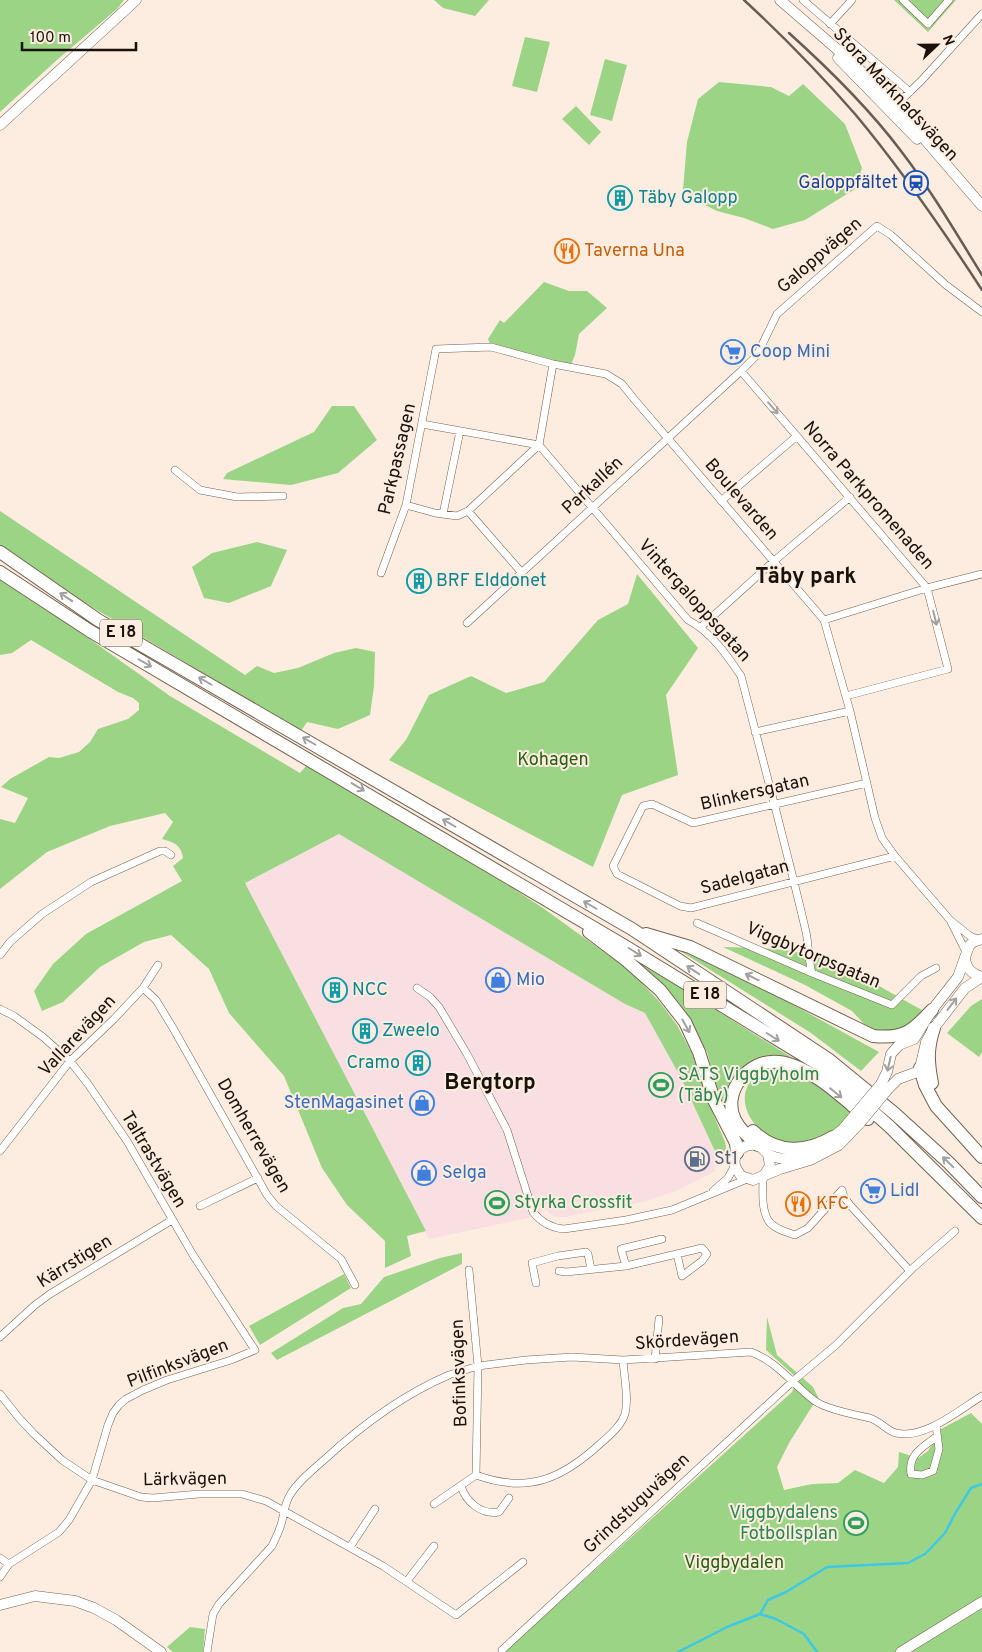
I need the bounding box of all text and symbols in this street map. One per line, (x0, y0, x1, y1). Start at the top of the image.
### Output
scale bar (22, 20, 136, 52)
north arrow (912, 20, 962, 70)
street label: Stora Marknadsvägen (827, 23, 963, 167)
text: 100 m (30, 29, 71, 48)
text: N (938, 33, 957, 49)
station icon: Galoppfältet (903, 170, 929, 196)
place label: Galoppfältet (798, 172, 898, 195)
building icon: Täby Galopp (607, 185, 633, 211)
place label: Täby Galopp (638, 187, 738, 210)
street label: Galoppvägen (773, 213, 867, 299)
restaurant icon: Taverna Una (554, 238, 580, 264)
place label: Taverna Una (584, 240, 685, 263)
supermarket icon: Coop Mini (720, 339, 746, 365)
place label: Coop Mini (750, 341, 830, 364)
street label: Parkpassagen (374, 401, 422, 517)
one-way arrow (767, 402, 779, 415)
street label: Norra Parkpromenaden (797, 417, 939, 575)
street label: Parkallén (558, 452, 628, 520)
street label: Boulevarden (699, 454, 783, 546)
street label: Vintergaloppsgatan (633, 535, 755, 667)
district label: Täby park (755, 564, 857, 591)
building icon: BRF Elddonet (406, 568, 432, 594)
place label: BRF Elddonet (436, 570, 546, 593)
one-way arrow (59, 592, 73, 602)
one-way arrow (931, 609, 940, 625)
road number: E 18 (100, 620, 142, 646)
one-way arrow (137, 658, 151, 668)
one-way arrow (198, 676, 213, 686)
one-way arrow (303, 736, 317, 746)
park label: Kohagen (517, 749, 589, 772)
street label: Blinkersgatan (698, 769, 812, 817)
one-way arrow (351, 783, 365, 793)
one-way arrow (443, 818, 457, 828)
street label: Sadelgatan (698, 855, 792, 901)
one-way arrow (583, 899, 597, 909)
street label: Viggbytorpsgatan (742, 917, 884, 995)
one-way arrow (627, 947, 641, 957)
one-way arrow (687, 964, 701, 974)
shop icon: Mio (485, 967, 511, 993)
place label: Mio (516, 969, 545, 992)
one-way arrow (745, 972, 760, 981)
building icon: NCC (322, 977, 348, 1003)
place label: NCC (352, 979, 388, 1002)
road number: E 18 (684, 982, 726, 1008)
street label: Vallarevägen (34, 990, 122, 1082)
one-way arrow (947, 998, 958, 1011)
building icon: Zweelo (352, 1018, 378, 1044)
one-way arrow (681, 1019, 691, 1034)
place label: Zweelo (382, 1020, 440, 1043)
one-way arrow (766, 1032, 780, 1042)
building icon: Cramo (405, 1050, 431, 1076)
place label: Cramo (346, 1052, 400, 1075)
one-way arrow (884, 1055, 893, 1071)
place label: SATS Viggbyholm (Täby) (678, 1064, 819, 1108)
district label: Bergtorp (444, 1070, 536, 1097)
sports icon: SATS Viggbyholm (Täby) (648, 1072, 674, 1098)
street label: Domherrevägen (211, 1075, 295, 1197)
one-way arrow (829, 1087, 842, 1098)
shop icon: StenMagasinet (409, 1090, 435, 1116)
place label: StenMagasinet (284, 1092, 404, 1115)
street label: Taltrastvägen (115, 1107, 191, 1213)
fuel station icon: St1 (684, 1146, 710, 1172)
place label: St1 (714, 1148, 738, 1171)
one-way arrow (942, 1157, 954, 1169)
shop icon: Selga (411, 1160, 437, 1186)
place label: Selga (442, 1162, 487, 1185)
supermarket icon: Lidl (860, 1178, 886, 1204)
place label: Lidl (890, 1180, 919, 1203)
sports icon: Styrka Crossfit (484, 1190, 510, 1216)
restaurant icon: KFC (785, 1191, 811, 1217)
place label: Styrka Crossfit (514, 1192, 633, 1215)
place label: KFC (816, 1193, 849, 1216)
street label: Kärrstigen (33, 1230, 117, 1294)
street label: Bofinksvägen (447, 1319, 473, 1427)
street label: Skördevägen (634, 1326, 740, 1356)
street label: Pilfinksvägen (124, 1334, 232, 1394)
street label: Grindstuguvägen (579, 1449, 695, 1559)
street label: Lärkvägen (143, 1468, 227, 1492)
place label: Viggbydalens Fotbollsplan (729, 1502, 838, 1546)
sports icon: Viggbydalens Fotbollsplan (843, 1510, 869, 1536)
park label: Viggbydalen (684, 1552, 784, 1575)

